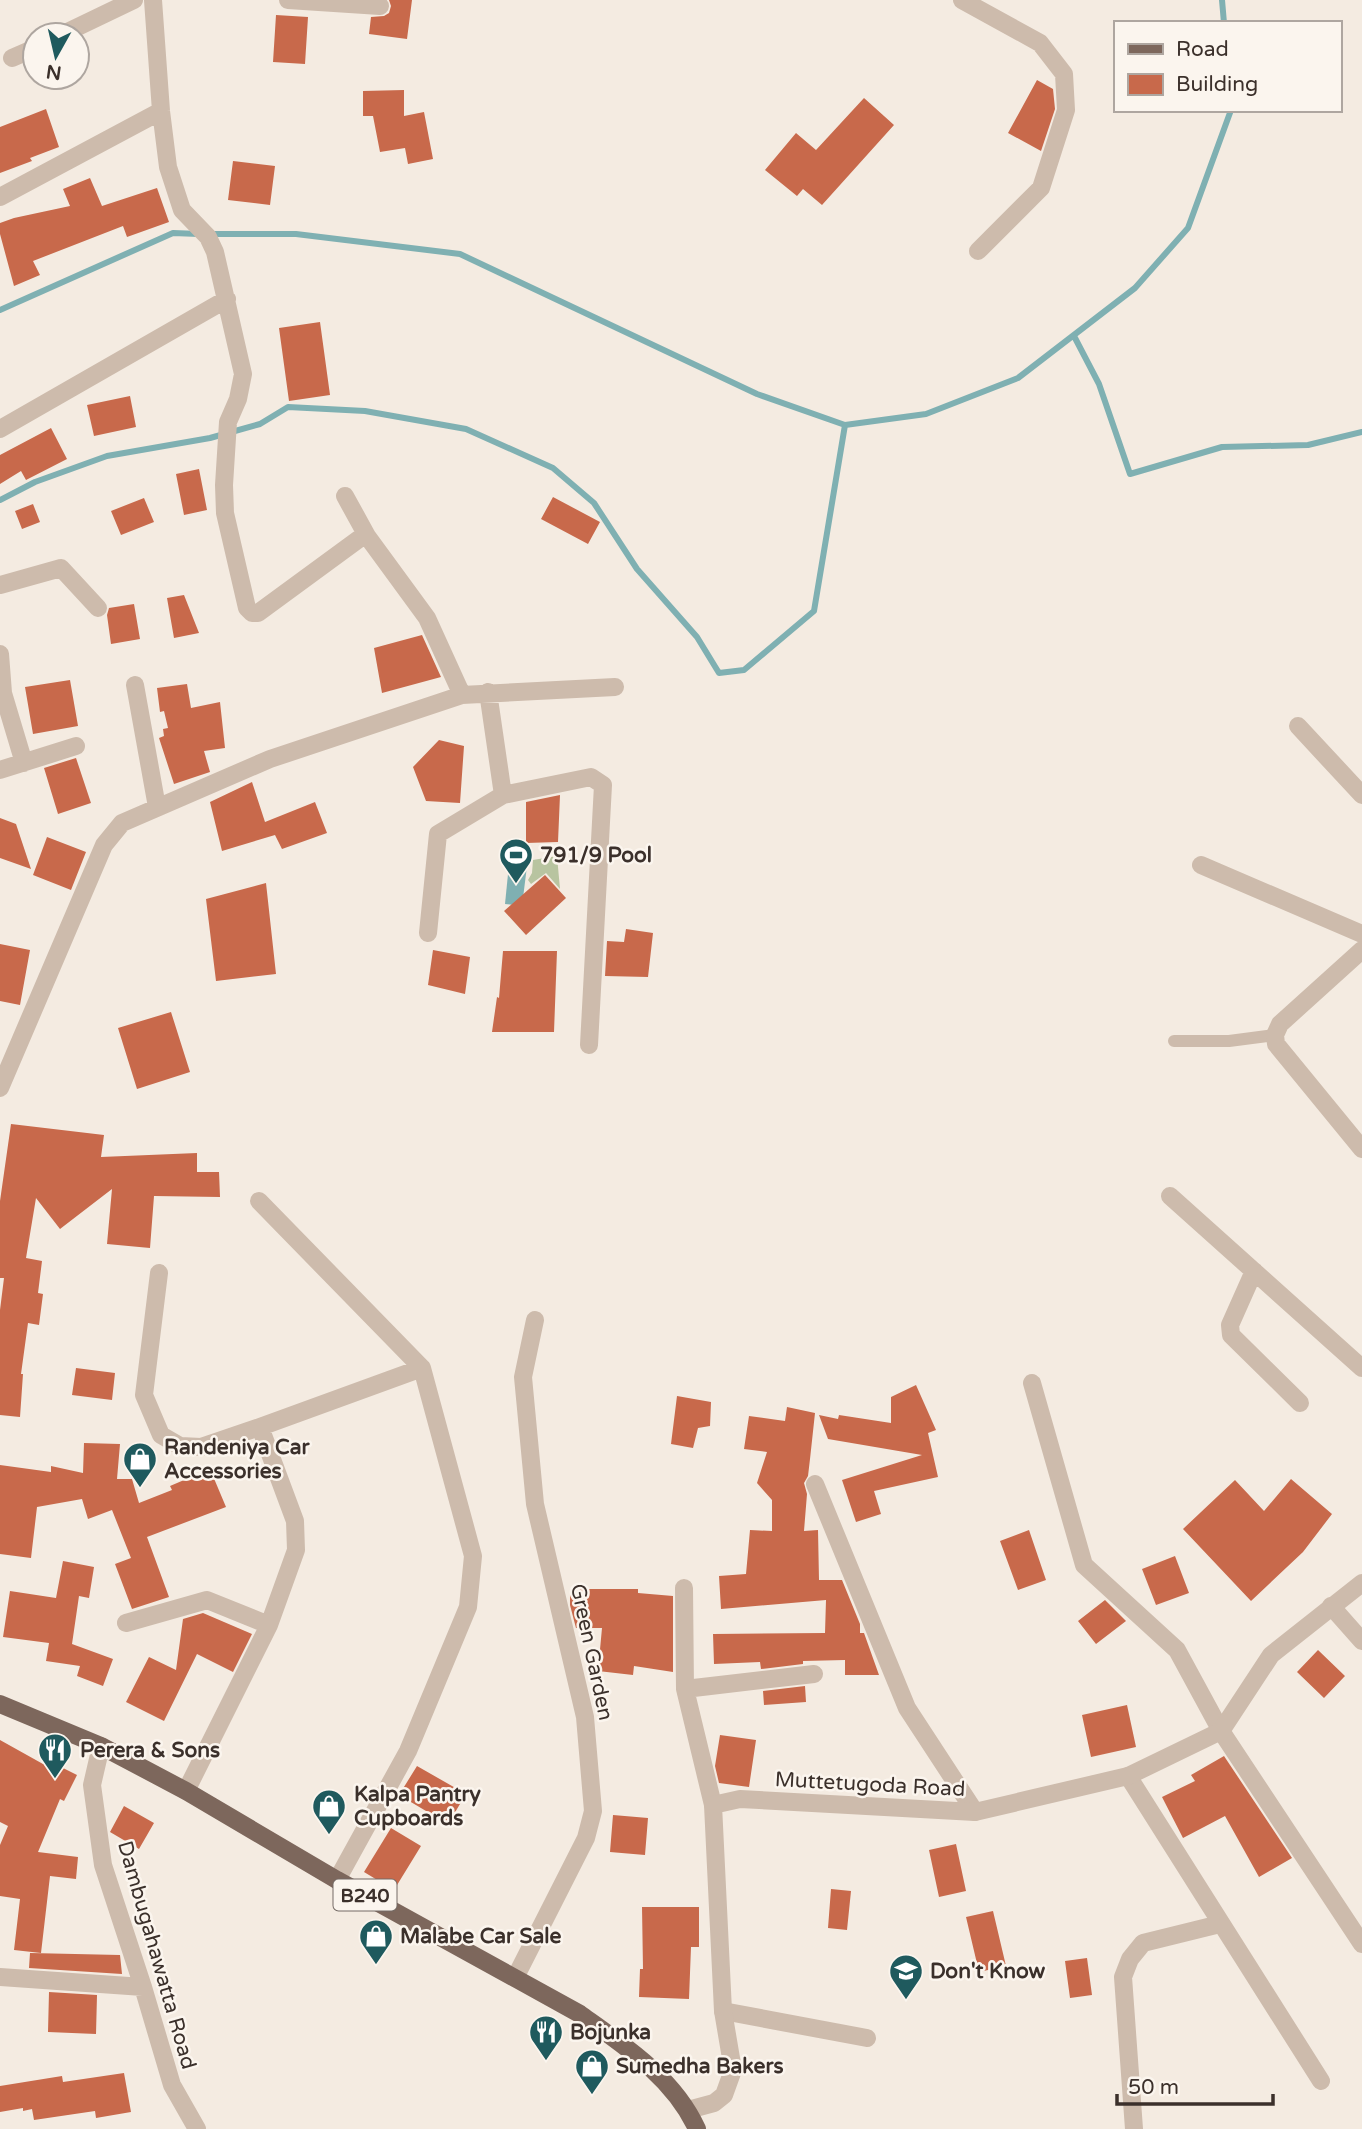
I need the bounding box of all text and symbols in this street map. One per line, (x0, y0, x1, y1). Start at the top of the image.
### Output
north arrow (21, 21, 91, 91)
legend (1114, 21, 1341, 112)
text: Road (1176, 37, 1229, 62)
text: N (45, 60, 63, 84)
text: Building (1176, 72, 1258, 97)
sports icon: 791/9 Pool (497, 836, 535, 885)
place label: 791/9 Pool (540, 843, 652, 868)
place label: Randeniya Car Accessories (164, 1435, 311, 1484)
shop icon: Randeniya Car Accessories (121, 1440, 159, 1489)
street label: Green Garden (565, 1582, 618, 1723)
restaurant icon: Perera & Sons (36, 1731, 74, 1780)
place label: Perera & Sons (80, 1738, 220, 1763)
street label: Muttetugoda Road (774, 1767, 966, 1802)
place label: Kalpa Pantry Cupboards (354, 1782, 482, 1831)
shop icon: Kalpa Pantry Cupboards (310, 1787, 348, 1836)
street label: Dambugahawatta Road (112, 1838, 201, 2072)
road number: B240 (334, 1880, 396, 1910)
shop icon: Malabe Car Sale (357, 1917, 395, 1966)
place label: Malabe Car Sale (400, 1924, 562, 1949)
school or university icon: Don't Know (887, 1952, 925, 2001)
place label: Don't Know (930, 1959, 1046, 1984)
restaurant icon: Bojunka (527, 2013, 565, 2062)
place label: Bojunka (570, 2020, 651, 2045)
shop icon: Sumedha Bakers (573, 2047, 611, 2096)
place label: Sumedha Bakers (616, 2054, 784, 2079)
scale bar (1117, 2062, 1273, 2106)
text: 50 m (1128, 2075, 1179, 2100)

